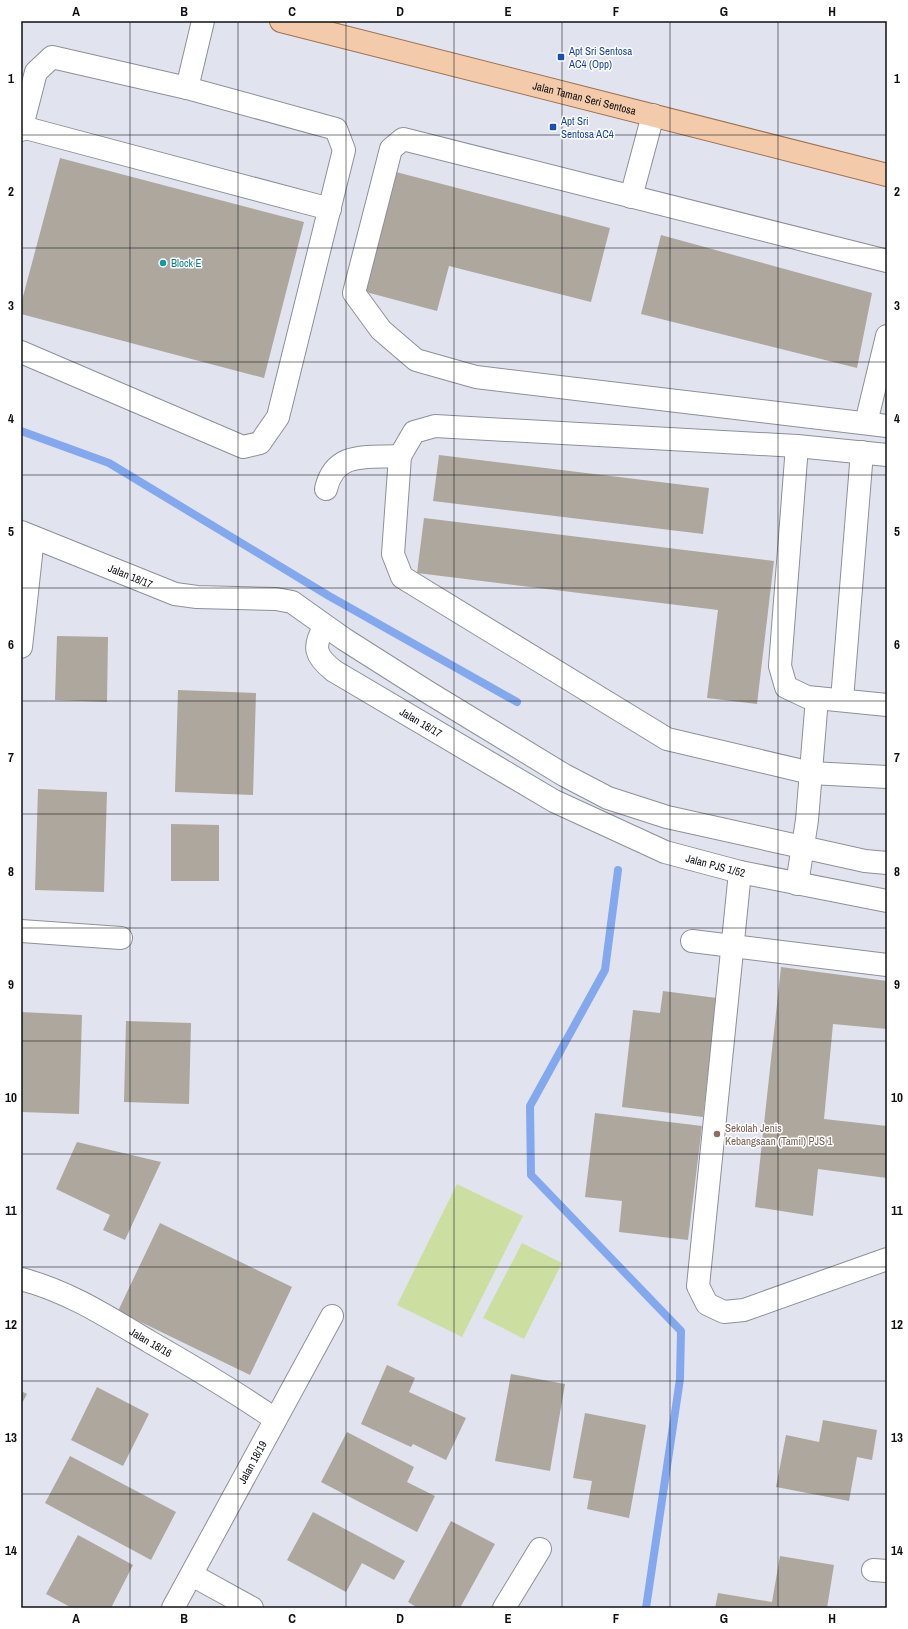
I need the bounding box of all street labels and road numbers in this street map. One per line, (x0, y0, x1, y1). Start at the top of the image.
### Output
street label: Jalan Taman Seri Sentosa (531, 78, 637, 118)
street label: Jalan 18/17 (106, 561, 155, 591)
street label: Jalan 18/17 (397, 704, 445, 740)
street label: Jalan PJS 1/52 (684, 851, 746, 880)
street label: Jalan 18/16 (127, 1324, 174, 1360)
street label: Jalan 18/19 (235, 1438, 270, 1486)

